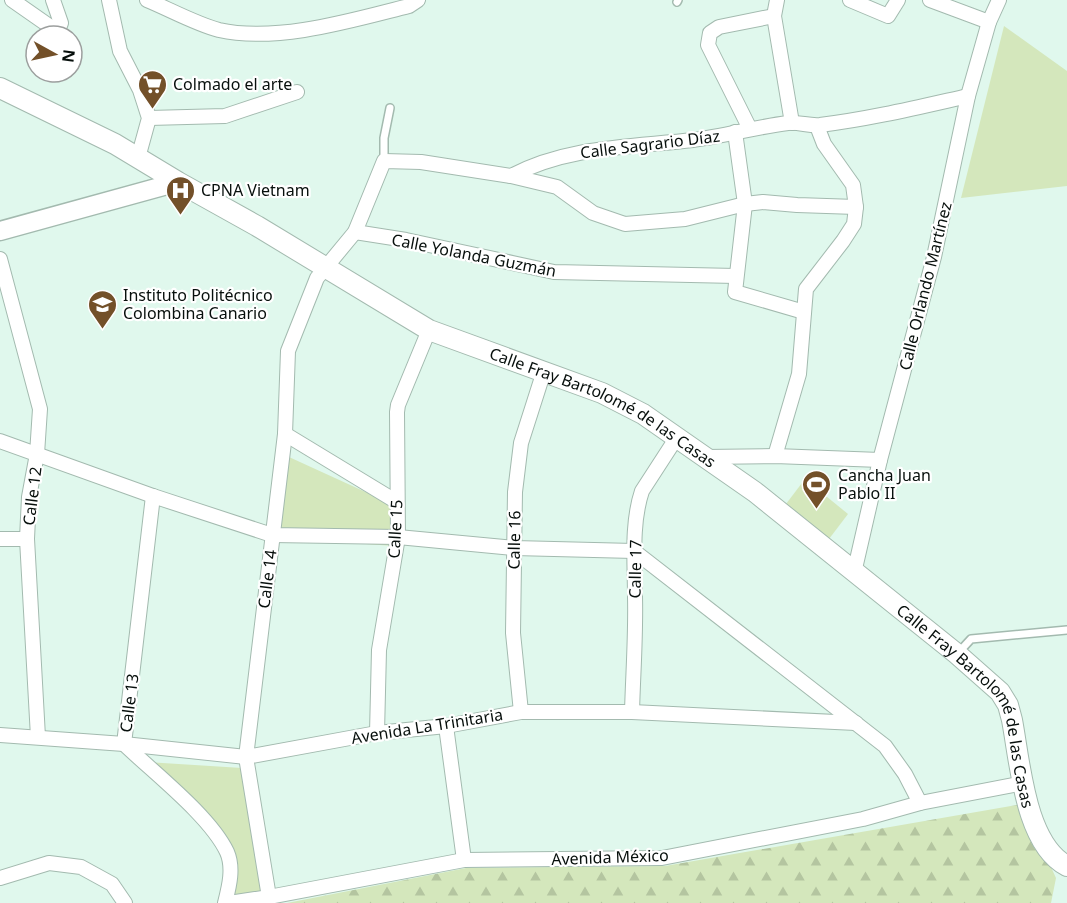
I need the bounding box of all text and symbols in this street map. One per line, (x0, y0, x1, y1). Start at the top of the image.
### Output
north arrow (24, 24, 84, 84)
text: N (57, 48, 81, 64)
supermarket icon: Colmado el arte (136, 68, 168, 110)
place label: Colmado el arte (173, 73, 292, 95)
street label: Calle Sagrario Díaz (579, 125, 721, 163)
hospital icon: CPNA Vietnam (164, 174, 196, 216)
place label: CPNA Vietnam (201, 179, 310, 201)
street label: Calle Orlando Martínez (893, 200, 957, 372)
street label: Calle Yolanda Guzmán (390, 228, 558, 282)
place label: Instituto Politécnico Colombina Canario (123, 284, 273, 324)
school or university icon: Instituto Politécnico Colombina Canario (86, 288, 118, 330)
street label: Calle Fray Bartolomé de las Casas (487, 342, 720, 473)
place label: Cancha Juan Pablo II (838, 464, 931, 504)
street label: Calle 12 (17, 465, 47, 527)
sports icon: Cancha Juan Pablo II (801, 468, 833, 510)
street label: Calle 15 (382, 499, 408, 559)
street label: Calle 16 (502, 510, 526, 570)
street label: Calle 17 (623, 539, 647, 599)
street label: Calle 14 (252, 548, 282, 610)
street label: Calle Fray Bartolomé de las Casas (892, 599, 1039, 810)
street label: Calle 13 (114, 672, 144, 734)
street label: Avenida La Trinitaria (350, 703, 504, 749)
street label: Avenida México (551, 844, 669, 870)

